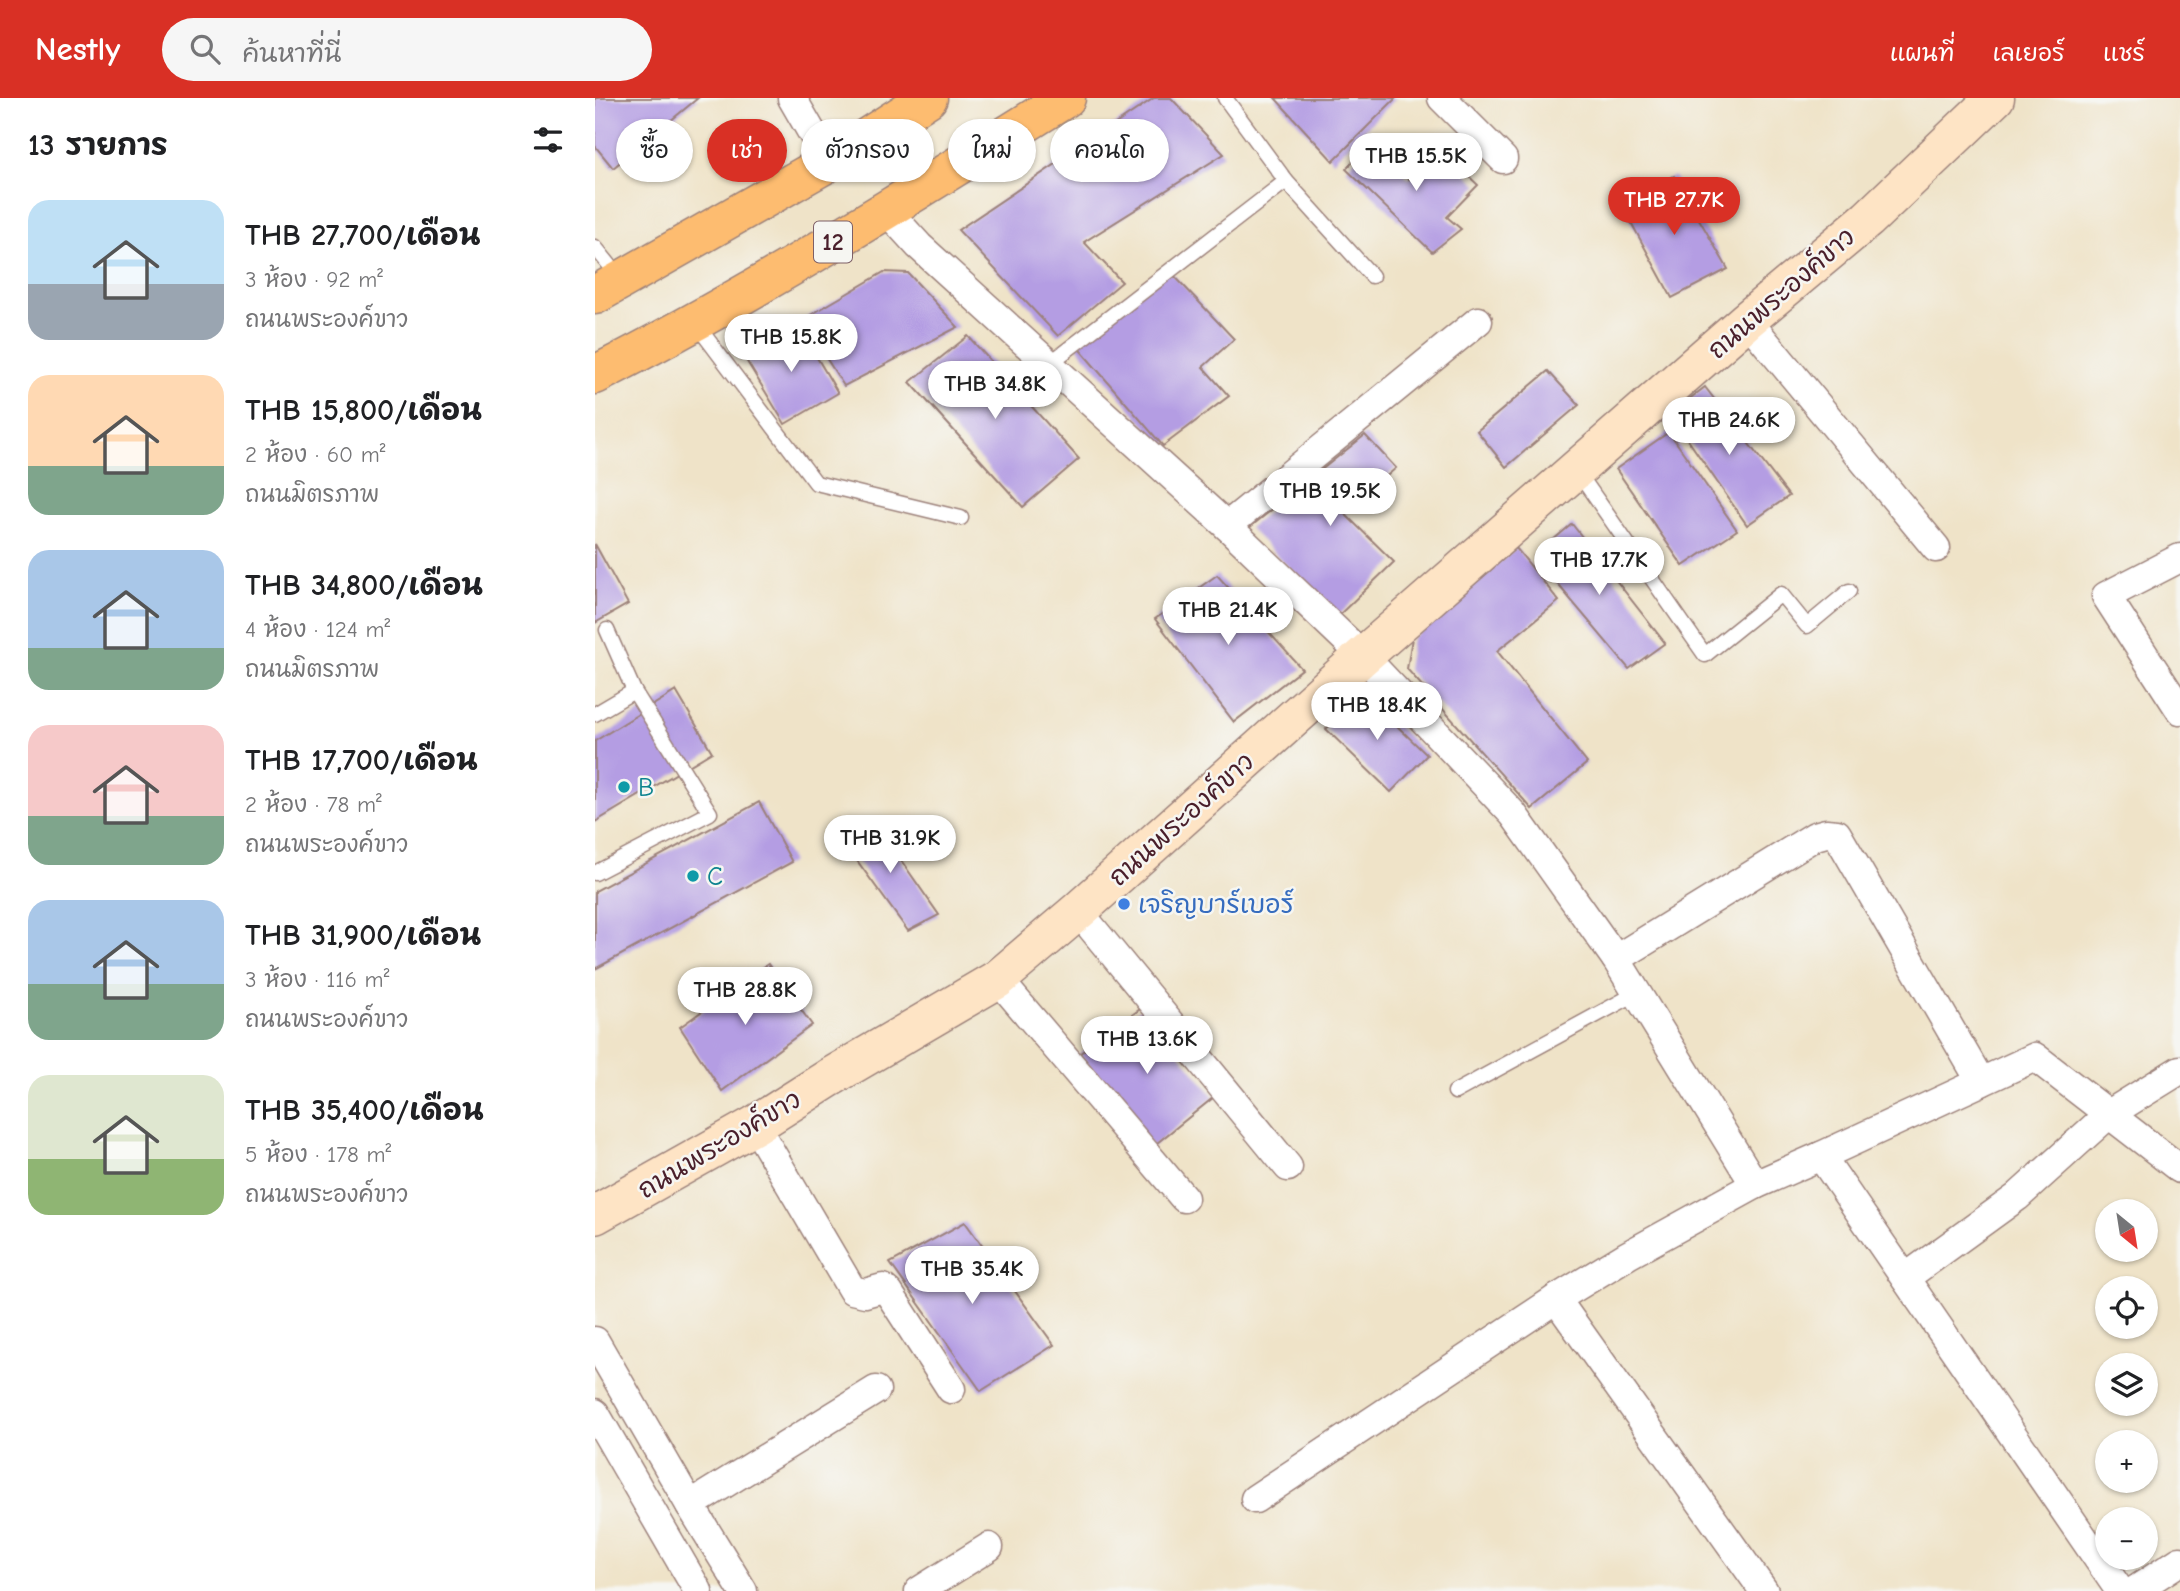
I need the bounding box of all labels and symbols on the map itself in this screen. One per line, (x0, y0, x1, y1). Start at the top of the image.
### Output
pin: THB 15.5K (1336, 134, 1496, 193)
pin: THB 27.7K (1594, 178, 1754, 237)
street label: ถนนพระองค์ขาว (1701, 220, 1861, 366)
road number: 12 (814, 222, 852, 262)
pin: THB 15.8K (711, 314, 871, 374)
pin: THB 34.8K (915, 362, 1075, 421)
pin: THB 24.6K (1649, 398, 1809, 457)
pin: THB 19.5K (1250, 468, 1410, 528)
pin: THB 17.7K (1519, 538, 1679, 597)
pin: THB 21.4K (1148, 588, 1308, 647)
pin: THB 18.4K (1297, 682, 1457, 742)
street label: ถนนพระองค์ขาว (1102, 745, 1260, 893)
place label: B (638, 773, 654, 803)
marker: B (616, 779, 632, 795)
pin: THB 31.9K (810, 816, 970, 875)
place label: C (707, 862, 723, 892)
marker: C (685, 868, 701, 884)
place label: เจริญบาร์เบอร์ (1138, 888, 1294, 920)
marker: เจริญบาร์เบอร์ (1116, 896, 1132, 912)
pin: THB 28.8K (665, 968, 825, 1027)
pin: THB 13.6K (1067, 1016, 1227, 1076)
street label: ถนนพระองค์ขาว (632, 1083, 806, 1205)
north arrow (2095, 1199, 2158, 1262)
pin: THB 35.4K (892, 1246, 1052, 1306)

